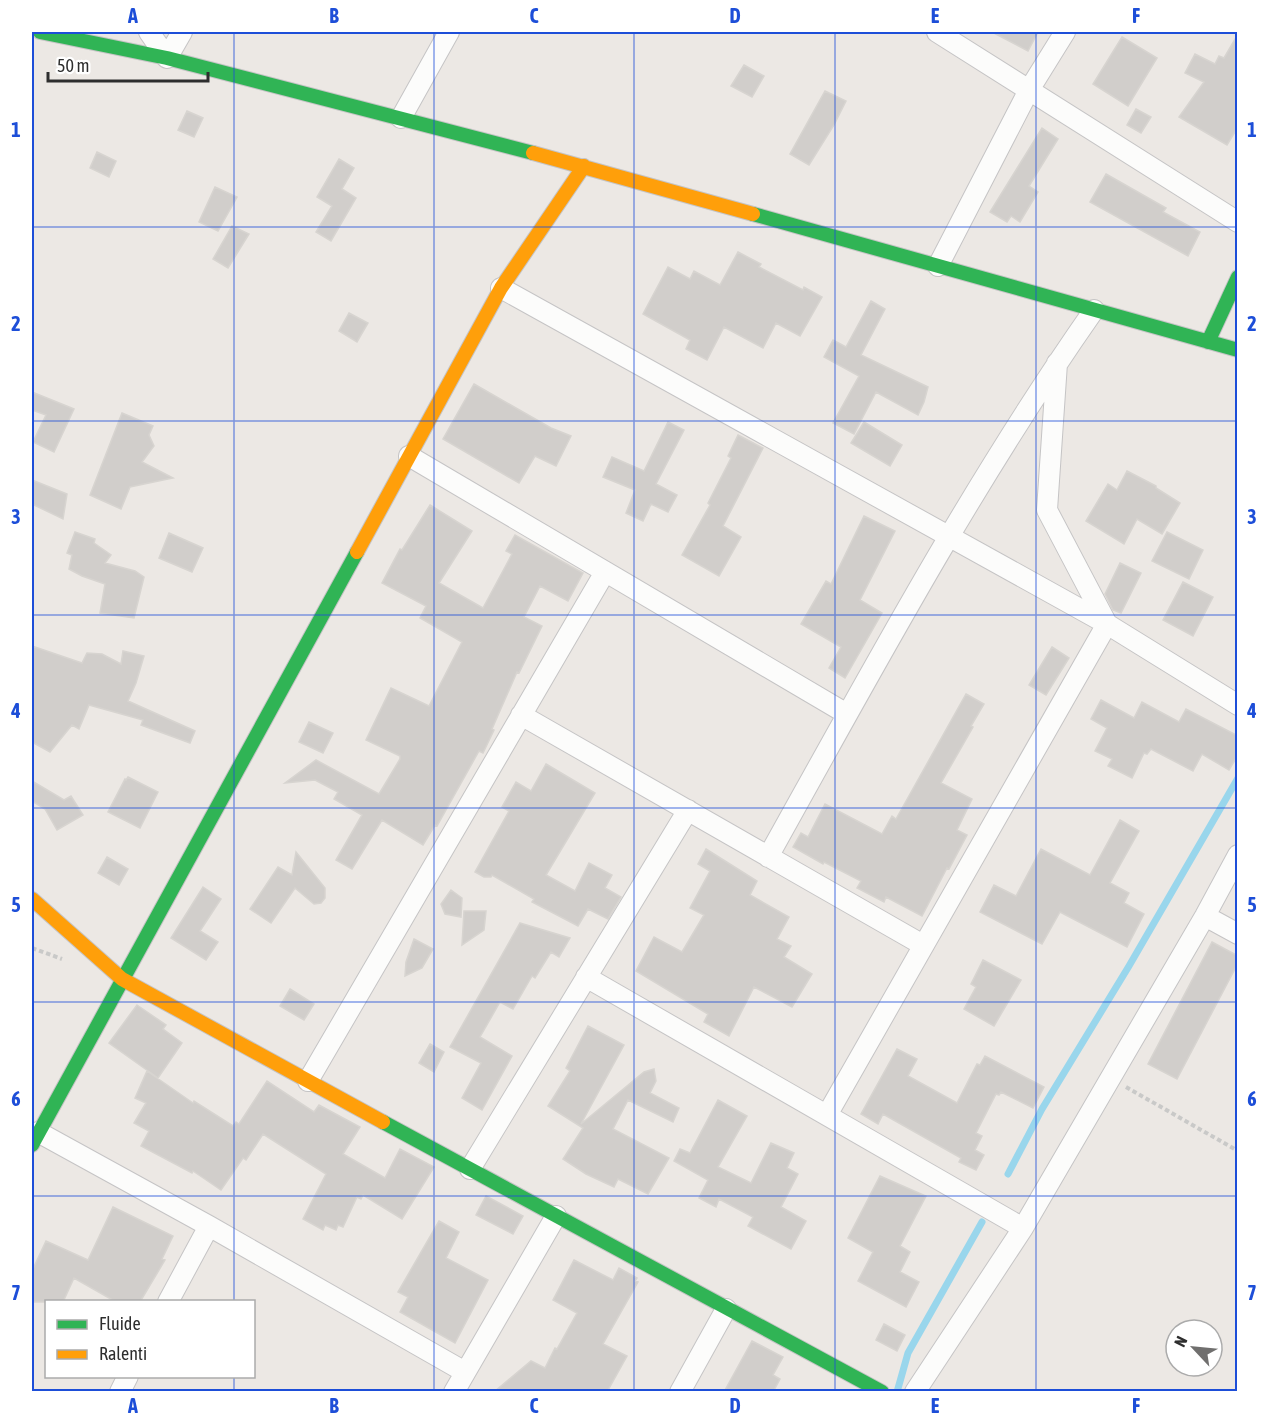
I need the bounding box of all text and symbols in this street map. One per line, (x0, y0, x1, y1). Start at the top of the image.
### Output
text: A (127, 4, 138, 27)
text: B (329, 4, 339, 27)
text: C (530, 4, 539, 27)
text: D (729, 4, 741, 27)
text: E (931, 4, 940, 27)
text: F (1132, 4, 1140, 27)
scale bar (48, 45, 208, 83)
text: 50 m (57, 55, 89, 76)
text: 1 (11, 118, 21, 141)
text: 1 (1247, 118, 1257, 141)
text: 2 (11, 312, 21, 335)
text: 2 (1247, 312, 1257, 335)
text: 3 (11, 505, 21, 528)
text: 3 (1247, 505, 1257, 528)
text: 4 (10, 699, 21, 722)
text: 4 (1246, 699, 1257, 722)
text: 5 (11, 893, 21, 916)
text: 5 (1247, 893, 1257, 916)
text: 6 (11, 1087, 21, 1110)
text: 6 (1247, 1087, 1257, 1110)
text: 7 (11, 1281, 21, 1304)
text: 7 (1247, 1281, 1257, 1304)
legend (45, 1300, 255, 1378)
text: Fluide (99, 1313, 141, 1334)
north arrow (1164, 1318, 1224, 1378)
text: N (1170, 1333, 1191, 1350)
text: Ralenti (99, 1343, 147, 1364)
text: A (127, 1394, 138, 1417)
text: B (329, 1394, 339, 1417)
text: C (530, 1394, 539, 1417)
text: D (729, 1394, 741, 1417)
text: E (931, 1394, 940, 1417)
text: F (1132, 1394, 1140, 1417)

